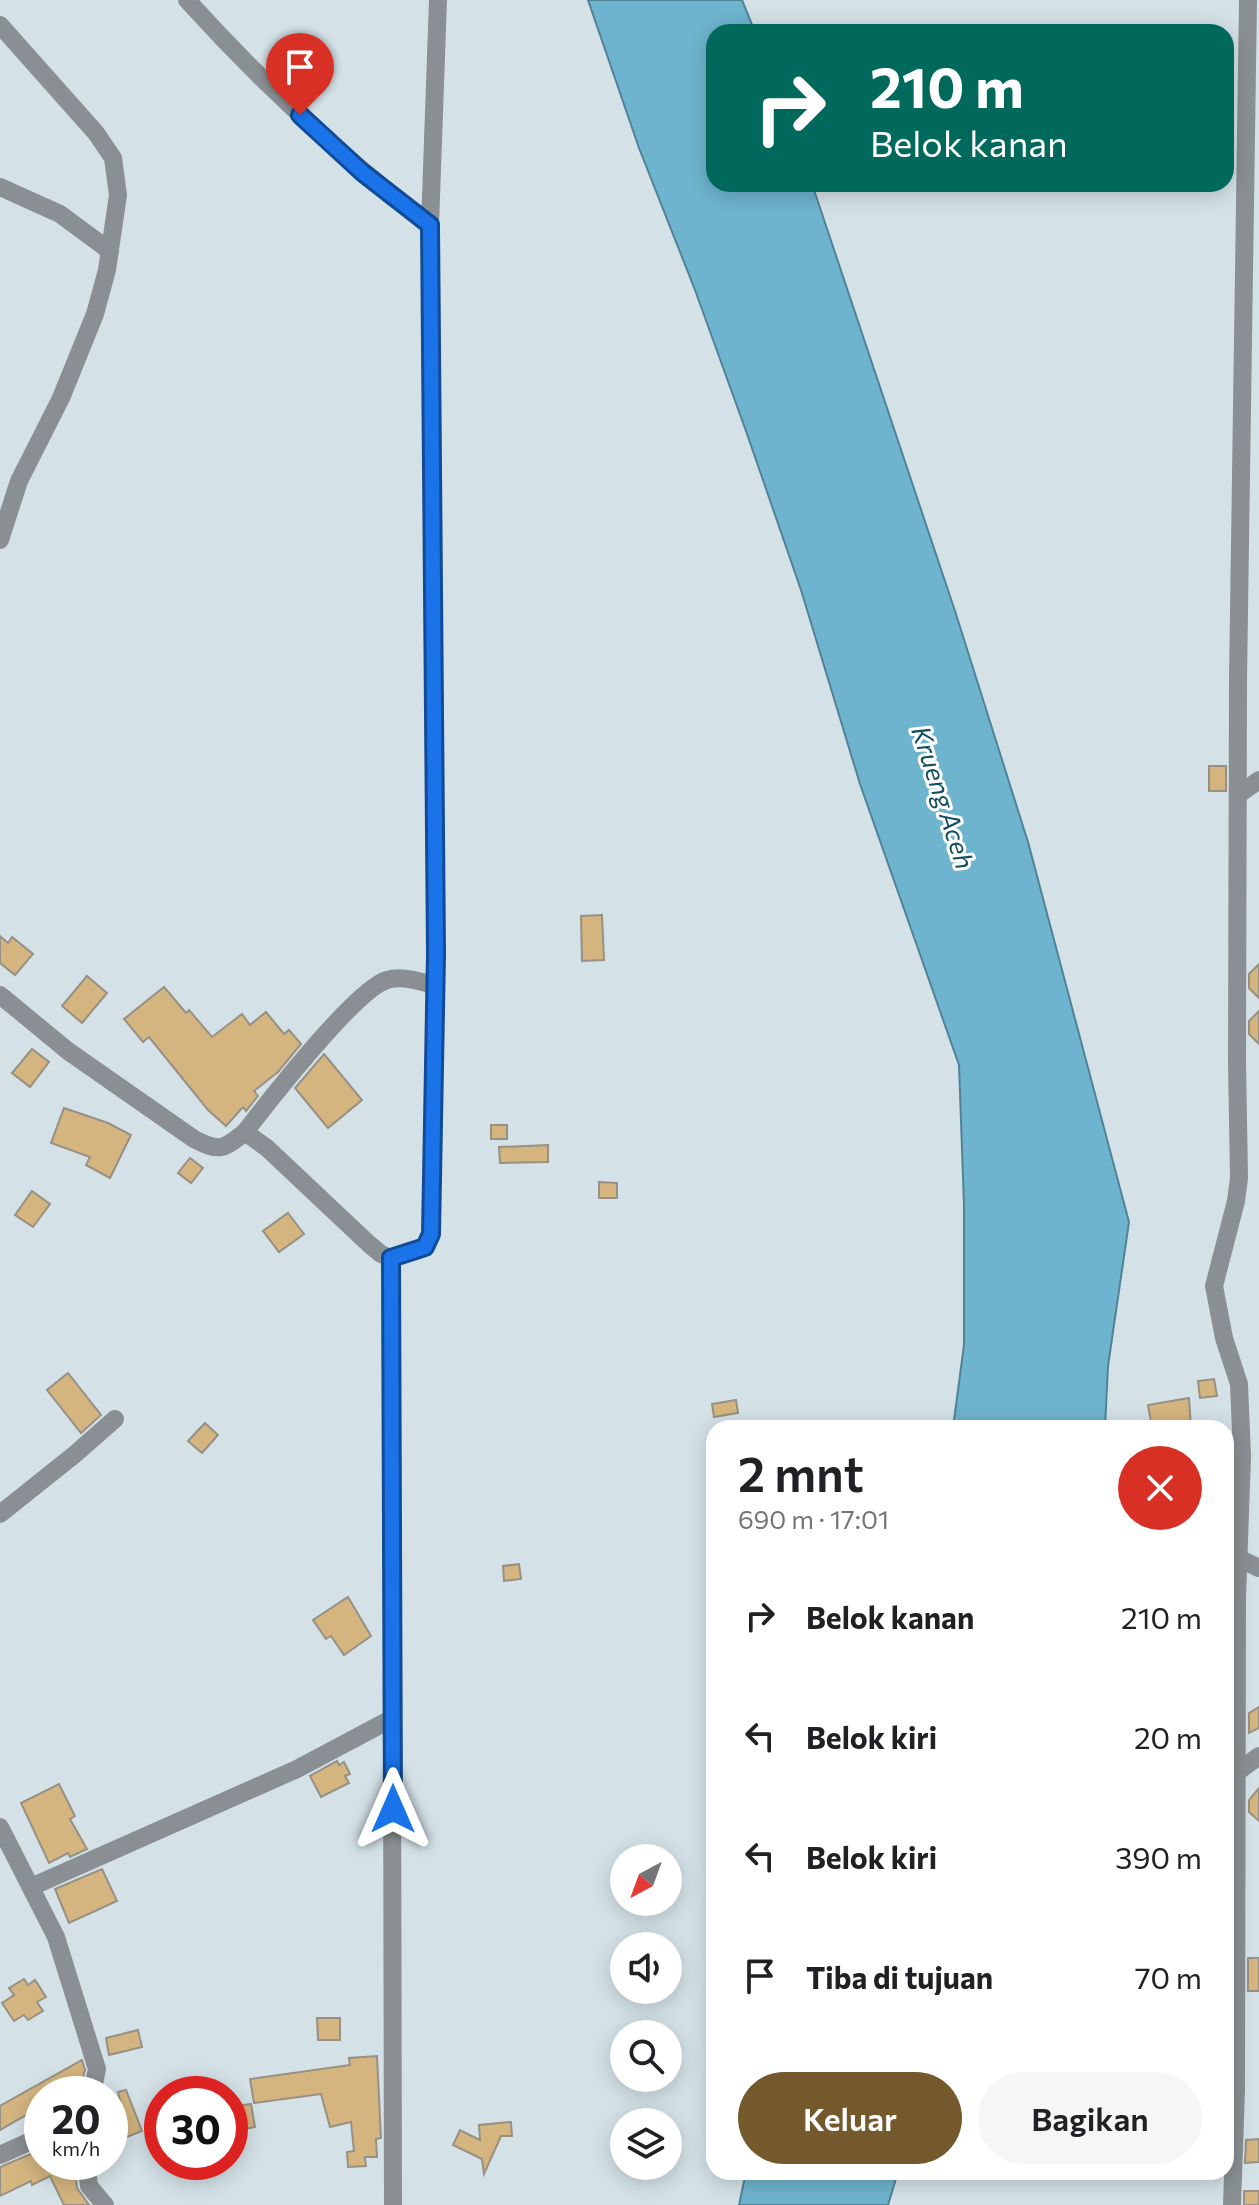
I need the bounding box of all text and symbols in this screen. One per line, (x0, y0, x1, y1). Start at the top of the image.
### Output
pin (266, 33, 334, 115)
icon: arrive (278, 45, 322, 89)
text: 210 m (870, 51, 1024, 120)
icon: right (738, 56, 842, 160)
text: Belok kanan (870, 120, 1068, 164)
water label: Krueng Aceh (906, 722, 982, 872)
text: 2 mnt (738, 1443, 864, 1502)
button: close (1118, 1446, 1202, 1530)
text: 690 m · 17:01 (738, 1503, 889, 1534)
icon: right (738, 1594, 782, 1638)
text: Belok kanan (806, 1598, 974, 1635)
text: 210 m (1121, 1598, 1202, 1635)
icon: left (738, 1714, 782, 1758)
text: Belok kiri (806, 1718, 937, 1755)
text: 20 m (1134, 1718, 1202, 1755)
position arrow (351, 1767, 435, 1851)
icon: left (738, 1834, 782, 1878)
text: Belok kiri (806, 1838, 937, 1875)
text: 390 m (1115, 1838, 1202, 1875)
north arrow (610, 1844, 682, 1916)
map controls (610, 1844, 682, 2180)
button: sound (610, 1932, 682, 2004)
icon: arrive (738, 1954, 782, 1998)
text: Tiba di tujuan (806, 1958, 993, 1995)
text: 70 m (1135, 1958, 1202, 1995)
button: search (610, 2020, 682, 2092)
button: Keluar (738, 2072, 962, 2164)
button: Bagikan (978, 2072, 1202, 2164)
speed limit sign: 30 (144, 2076, 248, 2180)
text: 20 (51, 2093, 101, 2142)
button: layers (610, 2108, 682, 2180)
text: km/h (52, 2136, 100, 2160)

